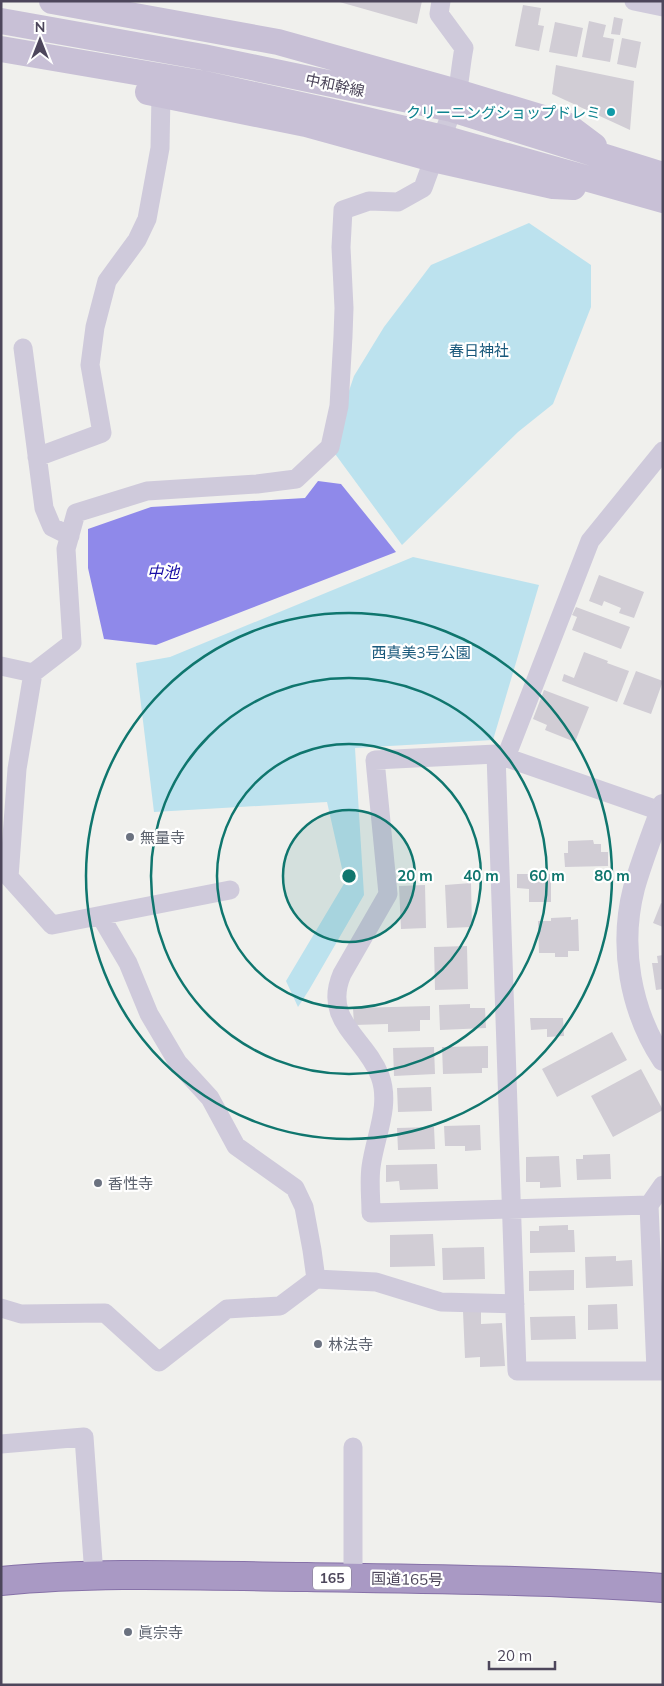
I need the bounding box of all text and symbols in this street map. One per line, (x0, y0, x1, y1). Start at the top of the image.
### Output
north arrow (15, 15, 65, 65)
text: N (35, 18, 45, 36)
street label: 中和幹線 (304, 69, 366, 101)
place label: クリーニングショップドレミ (406, 103, 601, 122)
marker: クリーニングショップドレミ (605, 106, 617, 118)
park label: 春日神社 (449, 341, 509, 360)
water label: 中池 (147, 562, 181, 582)
park label: 西真美3号公園 (371, 643, 471, 662)
place label: 無量寺 (140, 828, 185, 847)
marker: 無量寺 (124, 831, 136, 843)
text: 20 m (397, 866, 433, 885)
text: 40 m (463, 866, 499, 885)
text: 60 m (529, 866, 565, 885)
text: 80 m (594, 866, 630, 885)
centre of rings (340, 867, 358, 885)
place label: 香性寺 (108, 1174, 153, 1193)
marker: 香性寺 (92, 1177, 104, 1189)
place label: 林法寺 (328, 1335, 373, 1354)
marker: 林法寺 (312, 1338, 324, 1350)
road number: 165 (313, 1566, 351, 1590)
street label: 国道165号 (371, 1569, 443, 1589)
place label: 眞宗寺 (138, 1623, 183, 1642)
marker: 眞宗寺 (122, 1626, 134, 1638)
scale bar (489, 1638, 555, 1670)
text: 20 m (497, 1646, 532, 1665)

